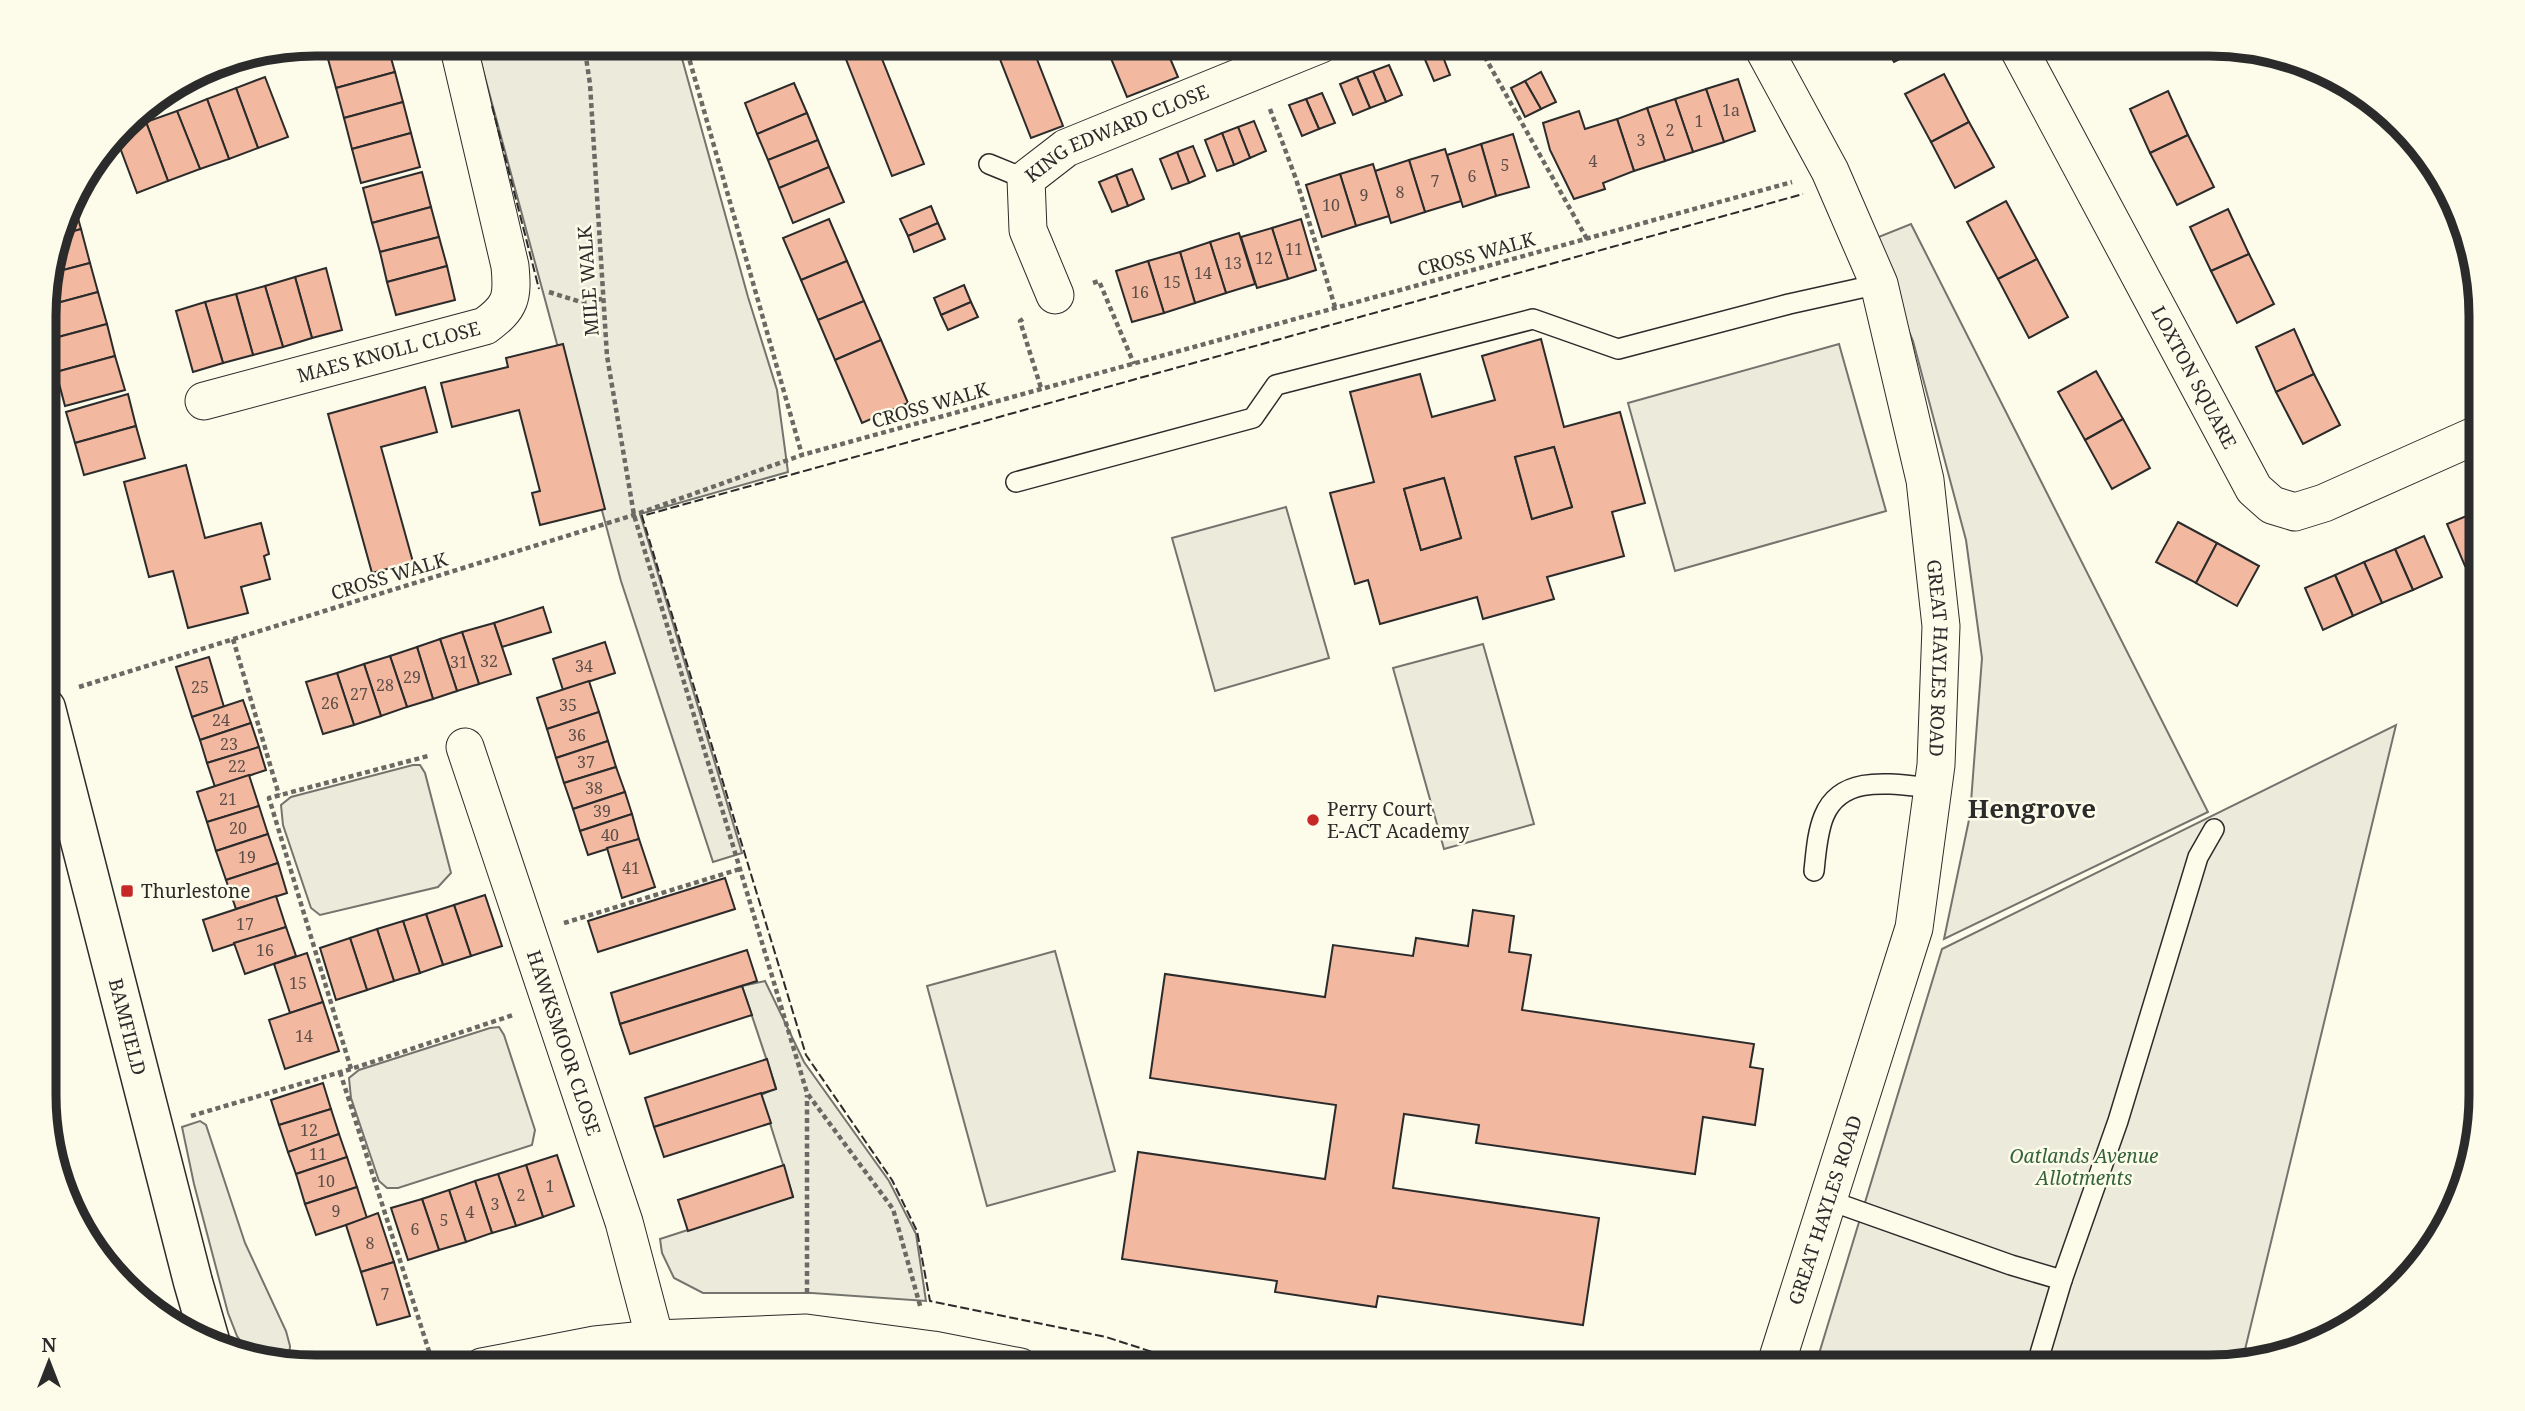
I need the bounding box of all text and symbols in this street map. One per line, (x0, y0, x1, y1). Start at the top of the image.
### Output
street label: KING EDWARD CLOSE (1019, 78, 1213, 188)
house number: 1a (1722, 99, 1740, 121)
house number: 1 (1695, 110, 1703, 132)
house number: 2 (1666, 119, 1674, 141)
house number: 3 (1637, 129, 1646, 151)
house number: 4 (1589, 150, 1598, 172)
house number: 5 (1501, 154, 1509, 176)
house number: 6 (1468, 165, 1477, 187)
house number: 7 (1431, 170, 1440, 192)
house number: 8 (1396, 181, 1405, 203)
house number: 9 (1360, 184, 1368, 206)
house number: 10 (1322, 194, 1340, 216)
street label: MILE WALK (571, 224, 605, 337)
street label: CROSS WALK (1414, 226, 1538, 282)
house number: 11 (1285, 238, 1303, 260)
house number: 12 (1255, 247, 1273, 269)
house number: 13 (1224, 252, 1242, 274)
house number: 14 (1194, 262, 1212, 284)
house number: 15 (1163, 271, 1181, 293)
house number: 16 (1131, 281, 1149, 303)
street label: LOXTON SQUARE (2145, 301, 2243, 453)
street label: MAES KNOLL CLOSE (294, 315, 483, 389)
street label: CROSS WALK (868, 376, 992, 434)
street label: CROSS WALK (328, 546, 451, 606)
street label: GREAT HAYLES ROAD (1921, 558, 1954, 757)
house number: 32 (480, 650, 498, 672)
house number: 31 (450, 651, 468, 673)
house number: 34 (575, 655, 593, 677)
house number: 29 (403, 666, 421, 688)
house number: 28 (376, 674, 394, 696)
house number: 25 (191, 676, 209, 698)
house number: 27 (350, 683, 368, 705)
house number: 26 (321, 692, 339, 714)
house number: 35 (559, 694, 577, 716)
house number: 24 (212, 709, 230, 731)
house number: 36 (568, 724, 586, 746)
house number: 23 (220, 733, 238, 755)
house number: 37 (577, 751, 595, 773)
house number: 22 (228, 755, 246, 777)
house number: 38 (585, 777, 603, 799)
house number: 21 (219, 788, 237, 810)
district label: Hengrove (1968, 790, 2096, 826)
place label: Perry Court E-ACT Academy (1327, 796, 1469, 844)
house number: 39 (593, 800, 611, 822)
marker: Perry Court E-ACT Academy (1305, 812, 1321, 828)
house number: 20 (229, 817, 247, 839)
house number: 40 (601, 824, 619, 846)
house number: 19 (238, 846, 256, 868)
house number: 41 (622, 857, 640, 879)
place label: Thurlestone (141, 878, 250, 904)
marker: Thurlestone (119, 883, 135, 899)
house number: 17 (236, 913, 254, 935)
house number: 16 (256, 939, 274, 961)
street label: HAWKSMOOR CLOSE (521, 947, 607, 1139)
house number: 15 (289, 972, 307, 994)
street label: BAMFIELD (103, 976, 152, 1078)
house number: 14 (295, 1025, 313, 1047)
street label: GREAT HAYLES ROAD (1782, 1112, 1868, 1308)
house number: 12 (300, 1119, 318, 1141)
house number: 11 (309, 1143, 327, 1165)
park label: Oatlands Avenue Allotments (2010, 1143, 2158, 1191)
house number: 10 (317, 1170, 335, 1192)
house number: 1 (546, 1175, 554, 1197)
house number: 2 (517, 1184, 525, 1206)
house number: 3 (491, 1193, 500, 1215)
house number: 9 (332, 1200, 340, 1222)
house number: 4 (466, 1201, 475, 1223)
house number: 5 (440, 1209, 448, 1231)
house number: 6 (411, 1218, 420, 1240)
house number: 8 (366, 1232, 375, 1254)
house number: 7 (381, 1283, 390, 1305)
north arrow (14, 1327, 84, 1397)
text: N (42, 1332, 57, 1358)

